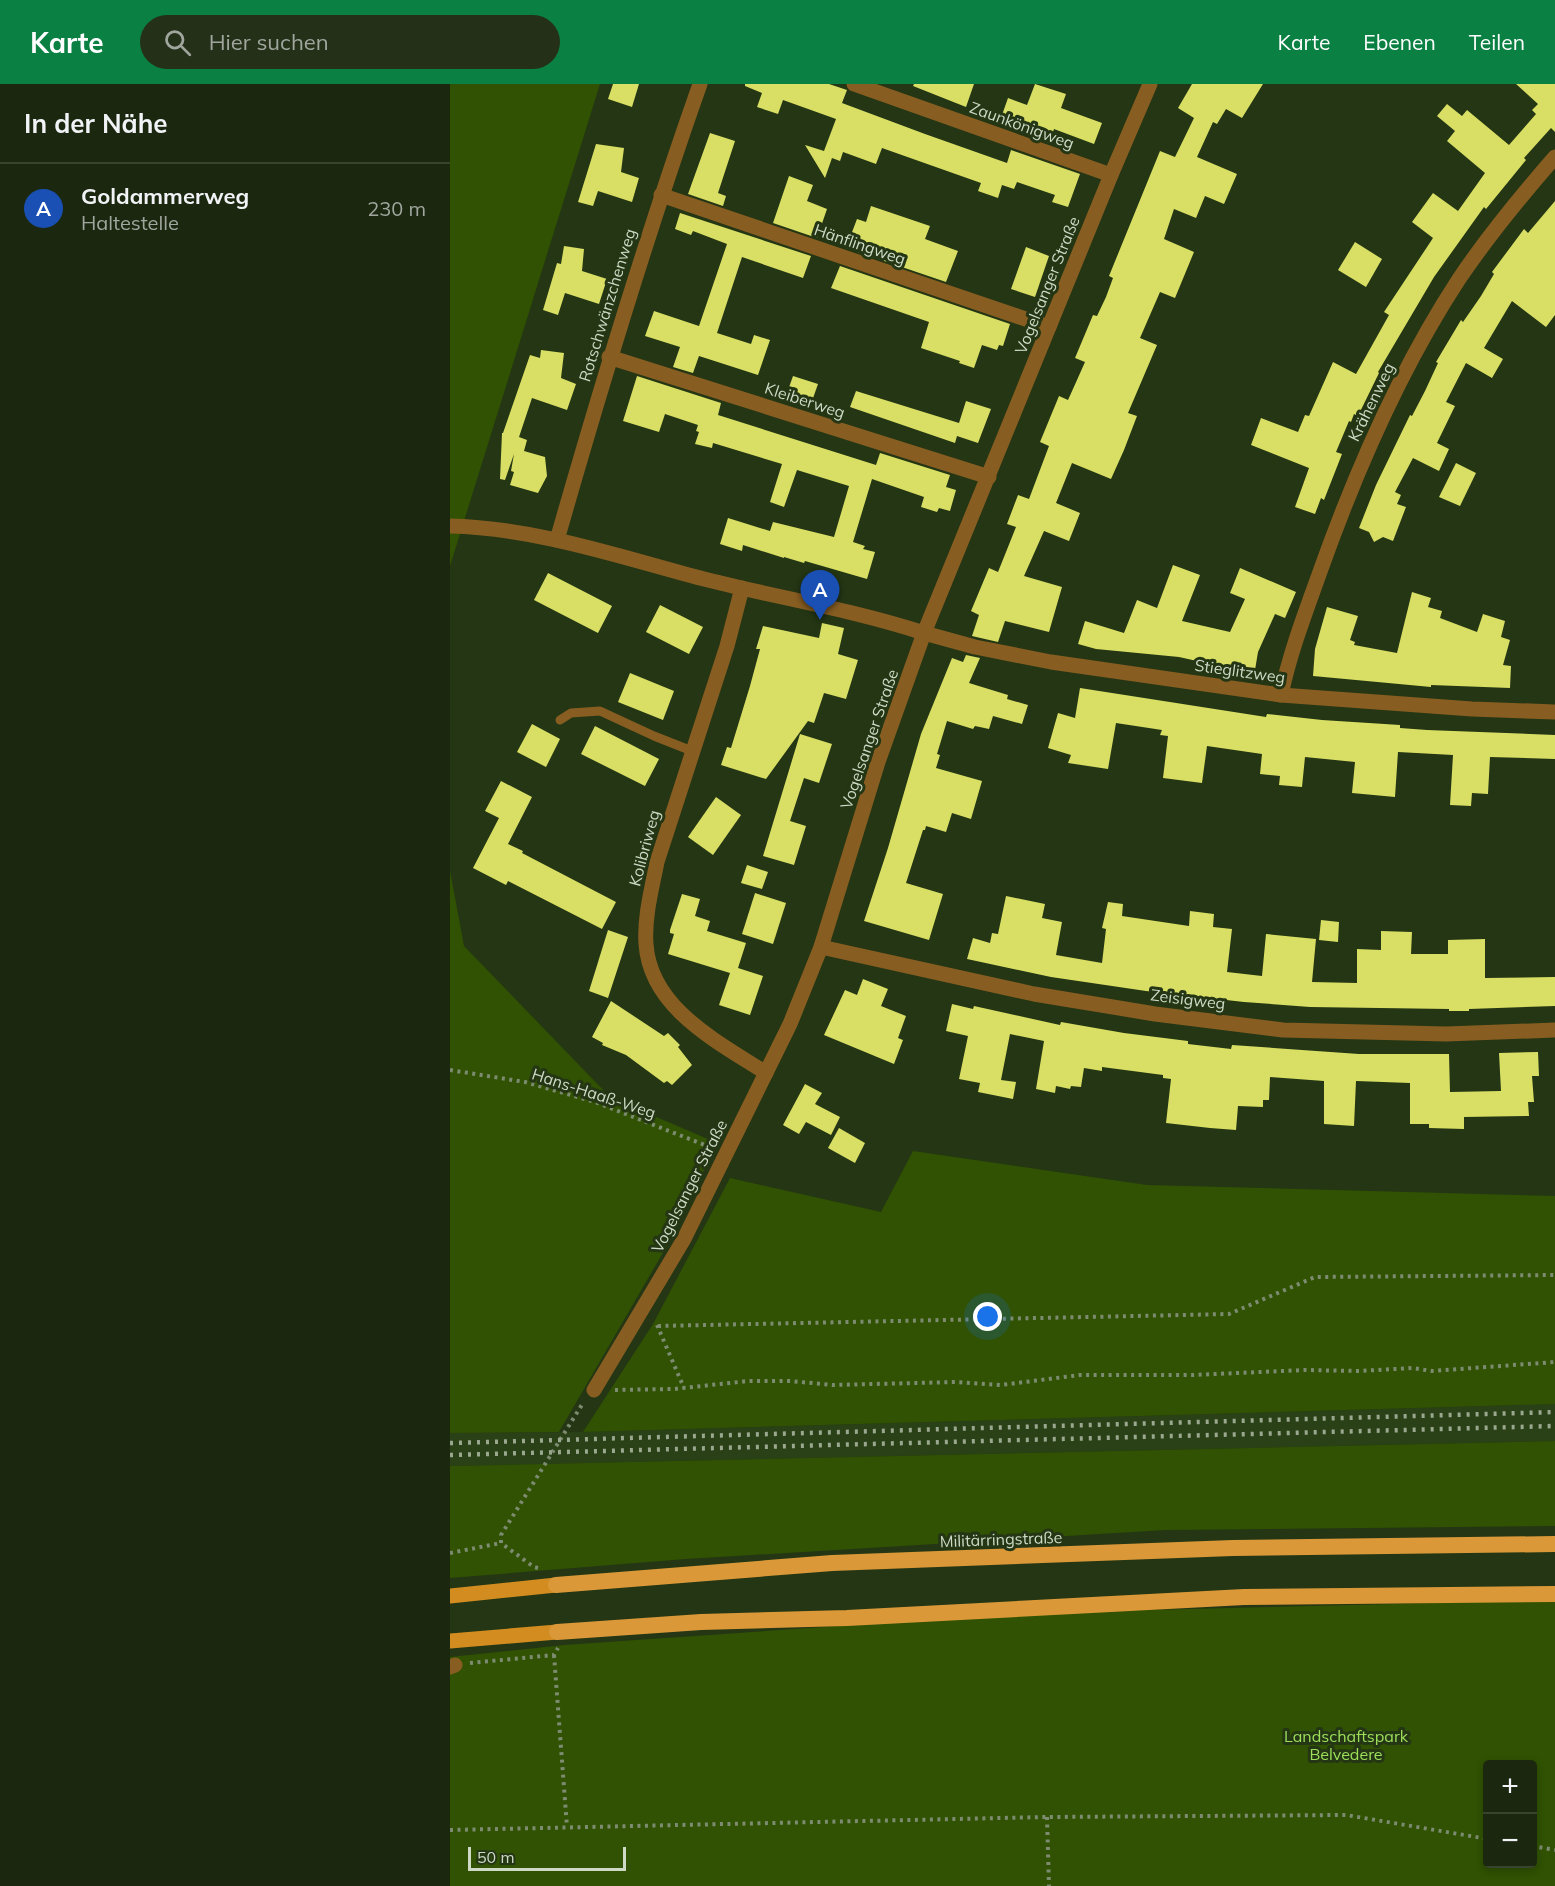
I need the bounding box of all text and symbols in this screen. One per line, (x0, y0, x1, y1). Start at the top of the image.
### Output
search box (140, 15, 560, 69)
text: Karte (30, 25, 104, 60)
icon: search (161, 26, 194, 59)
text: Hier suchen (209, 28, 329, 56)
text: Karte (1278, 29, 1330, 55)
text: Ebenen (1363, 29, 1436, 55)
text: Teilen (1469, 29, 1525, 55)
street label: Zaunkönigweg (967, 97, 1077, 153)
text: In der Nähe (24, 107, 168, 140)
text: Goldammerweg (81, 182, 249, 210)
text: A (36, 196, 51, 221)
text: 230 m (367, 196, 426, 221)
text: Haltestelle (81, 210, 179, 235)
street label: Vogelsanger Straße (1010, 213, 1084, 357)
street label: Hänflingweg (812, 219, 908, 269)
street label: Rotschwänzchenweg (574, 226, 640, 384)
street label: Krähenweg (1343, 359, 1399, 445)
street label: Kleiberweg (762, 378, 848, 422)
pin: A (800, 570, 839, 620)
street label: Stieglitzweg (1193, 655, 1287, 687)
street label: Vogelsanger Straße (836, 666, 902, 812)
street label: Kolibriweg (624, 808, 664, 888)
street label: Zeisigweg (1149, 984, 1227, 1014)
street label: Hans-Haaß-Weg (530, 1064, 658, 1122)
street label: Vogelsanger Straße (647, 1116, 731, 1256)
your location (973, 1302, 1002, 1331)
street label: Militärringstraße (939, 1527, 1063, 1551)
park label: Landschaftspark Belvedere (1284, 1726, 1409, 1764)
map controls (1483, 1760, 1537, 1868)
button: + (1483, 1760, 1537, 1814)
button: − (1483, 1814, 1537, 1868)
scale bar (468, 1844, 626, 1872)
text: 50 m (477, 1847, 514, 1867)

